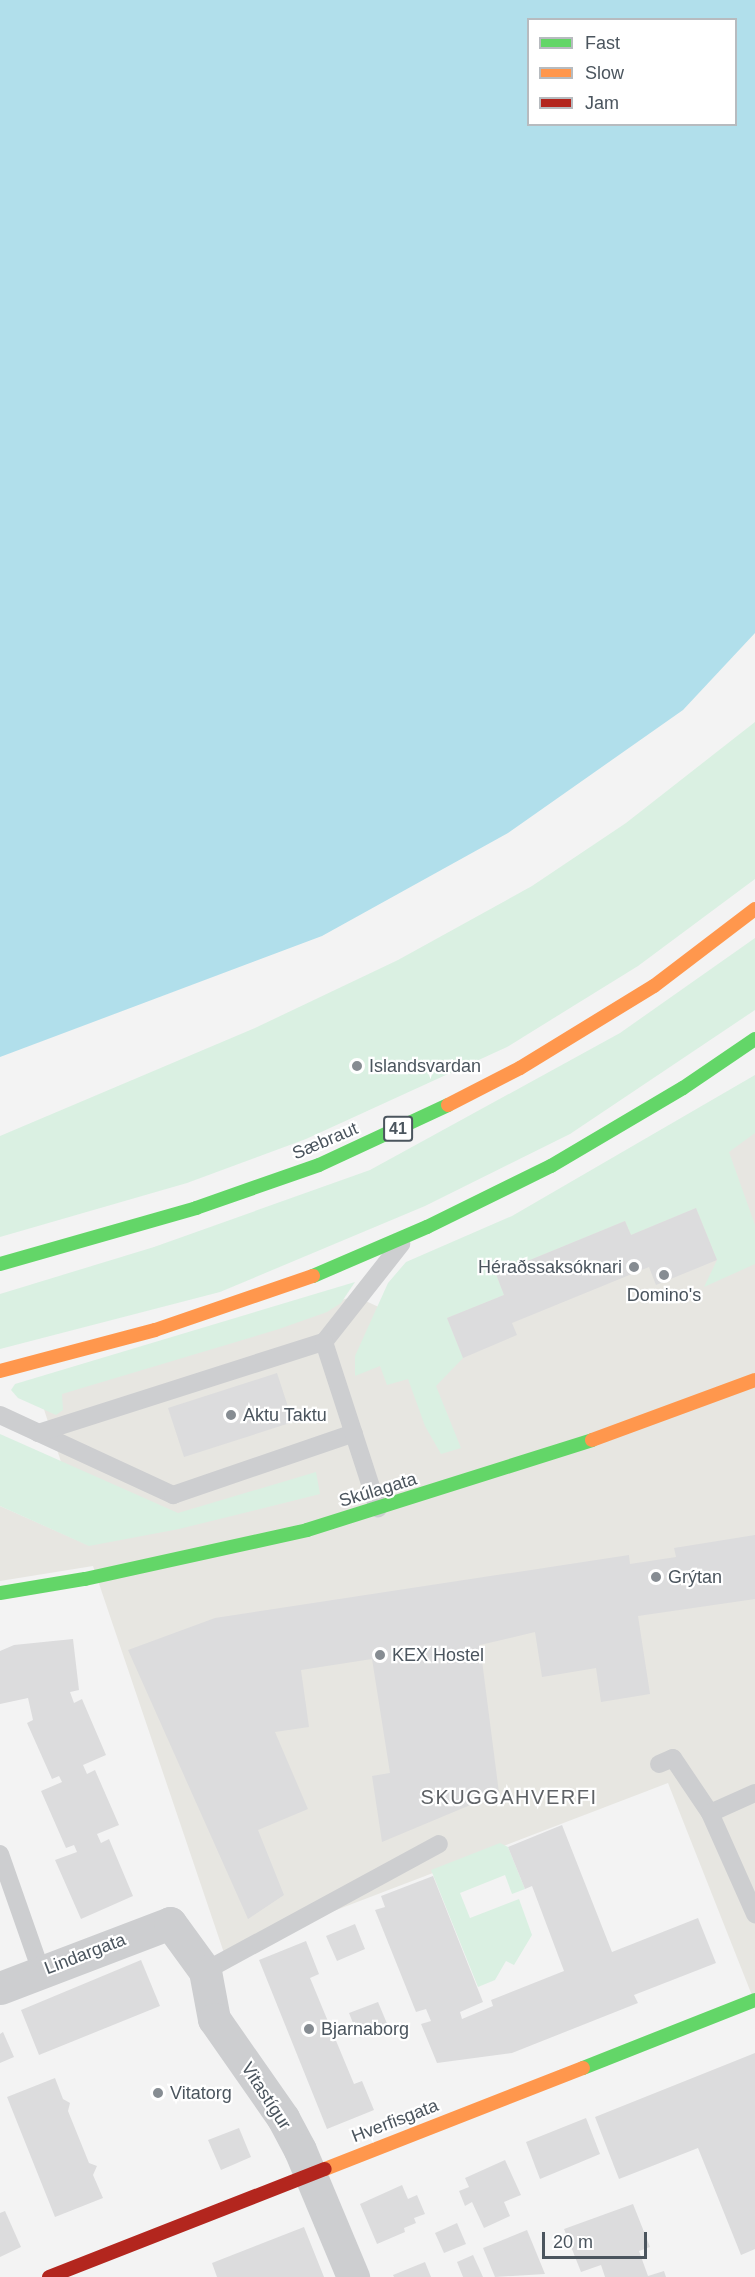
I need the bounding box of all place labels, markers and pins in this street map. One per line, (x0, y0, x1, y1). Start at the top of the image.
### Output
place label: Islandsvardan (369, 1055, 481, 1077)
marker: Islandsvardan (350, 1059, 364, 1073)
place label: Héraðssaksóknari (478, 1256, 622, 1278)
marker: Héraðssaksóknari (627, 1260, 641, 1274)
marker: Domino's (657, 1268, 671, 1282)
place label: Domino's (627, 1284, 701, 1306)
place label: Aktu Taktu (243, 1404, 327, 1426)
marker: Aktu Taktu (224, 1408, 238, 1422)
place label: Grýtan (668, 1566, 722, 1588)
marker: Grýtan (649, 1570, 663, 1584)
place label: KEX Hostel (392, 1644, 484, 1666)
marker: KEX Hostel (373, 1648, 387, 1662)
place label: Bjarnaborg (321, 2018, 409, 2040)
marker: Bjarnaborg (302, 2022, 316, 2036)
place label: Vitatorg (170, 2082, 232, 2104)
marker: Vitatorg (151, 2086, 165, 2100)

